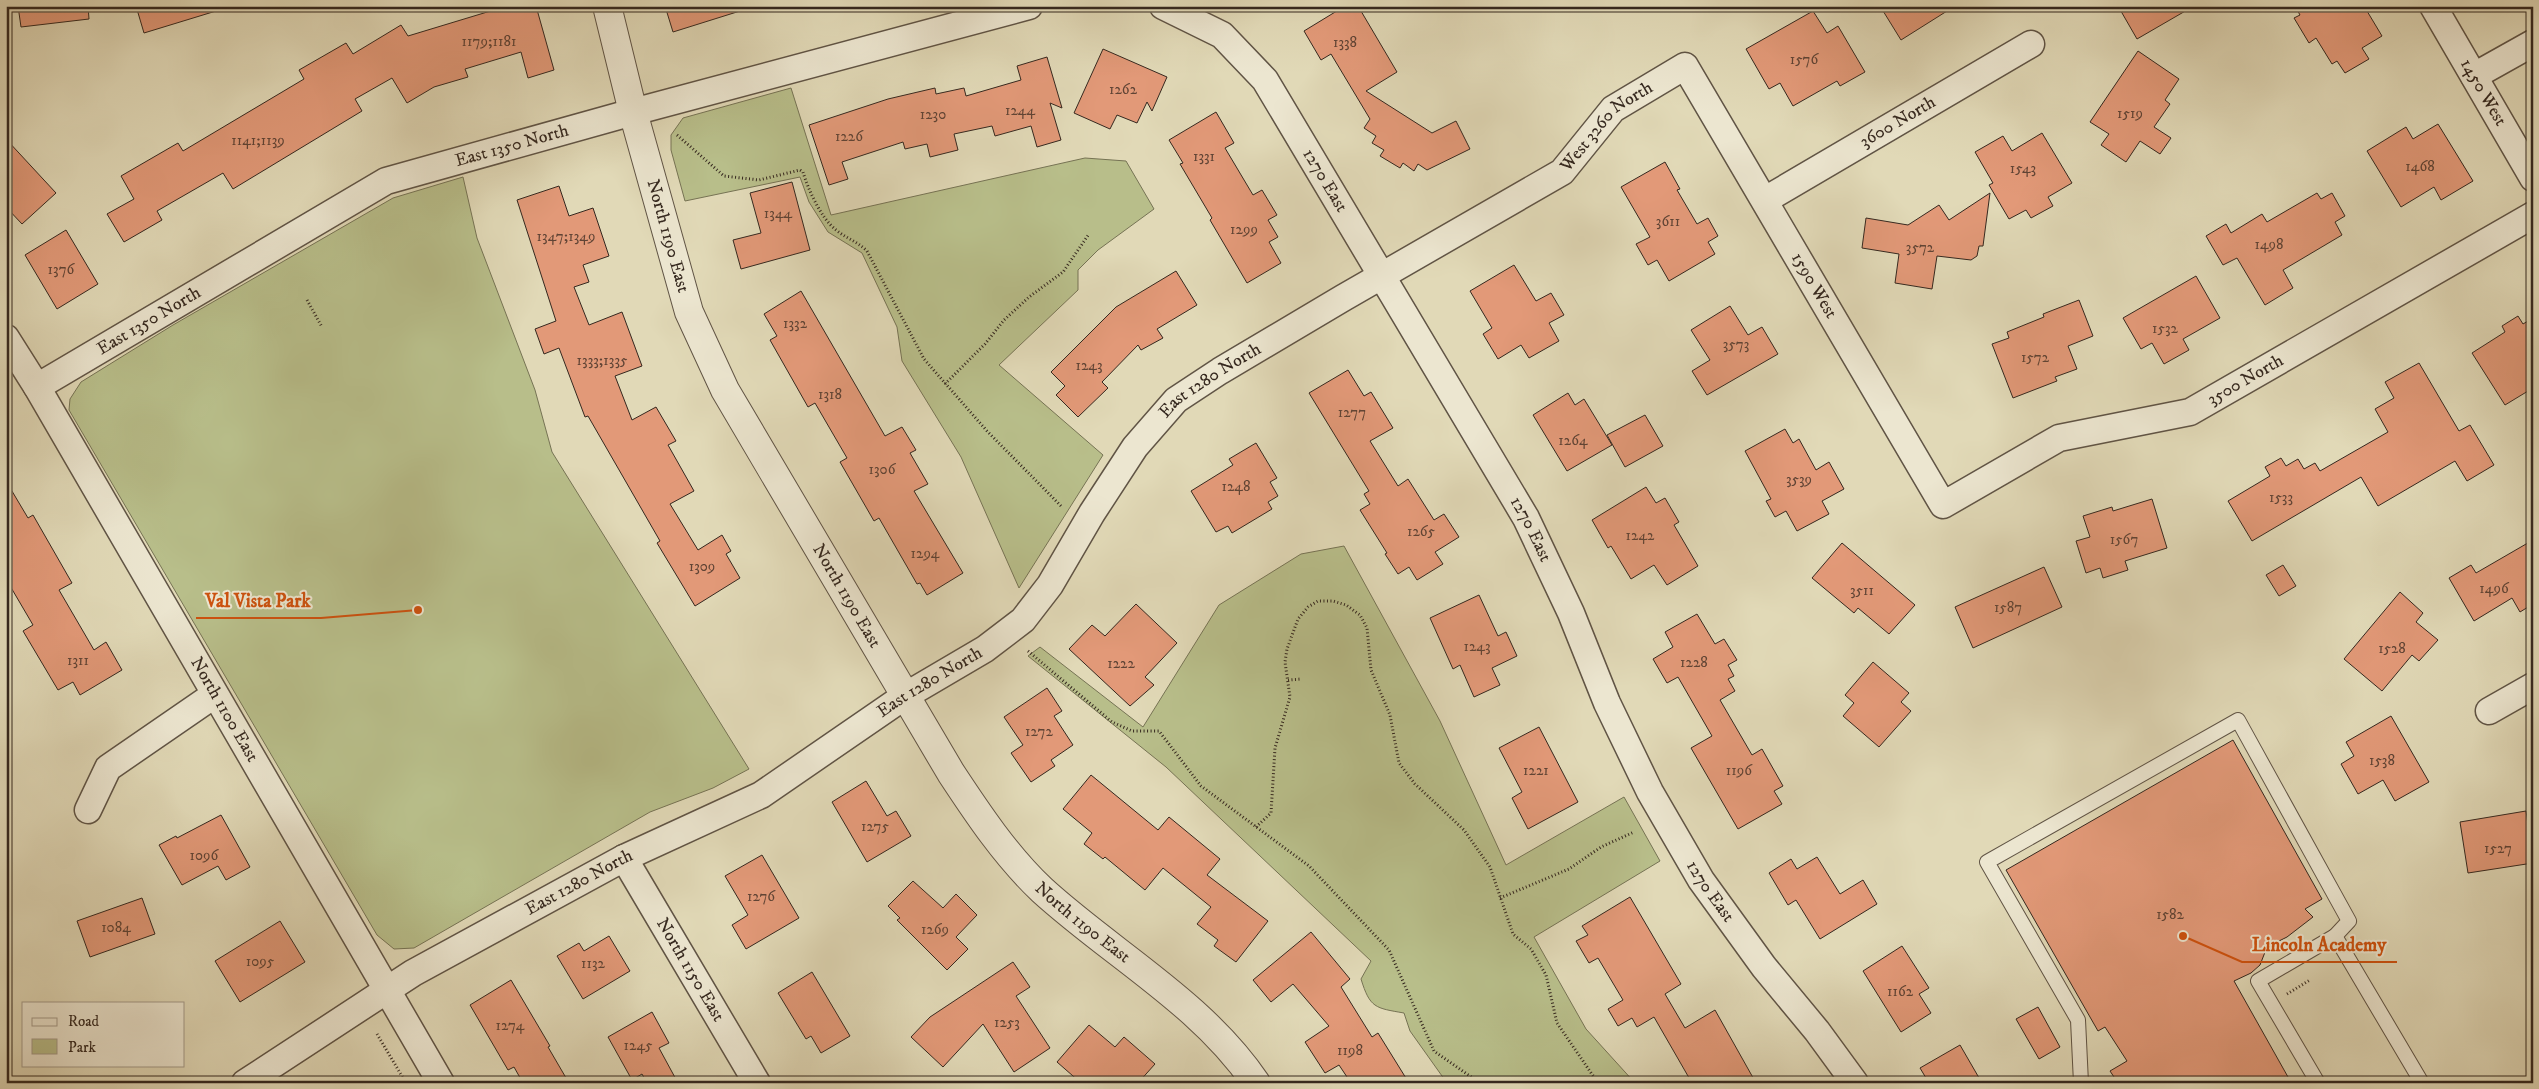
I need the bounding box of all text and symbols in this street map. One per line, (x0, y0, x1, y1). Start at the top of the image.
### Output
house number: 1179;1181 (462, 32, 516, 51)
house number: 1338 (1333, 33, 1357, 52)
house number: 1576 (1790, 50, 1819, 69)
street label: 1450 West (2455, 55, 2512, 130)
street label: West 3260 North (1555, 76, 1658, 177)
house number: 1262 (1109, 80, 1138, 99)
street label: 3600 North (1856, 91, 1940, 153)
house number: 1244 (1005, 101, 1035, 120)
house number: 1519 (2117, 104, 2143, 123)
house number: 1230 (920, 105, 946, 124)
street label: East 1350 North (453, 119, 572, 172)
house number: 1226 (835, 127, 864, 146)
house number: 1141;1139 (231, 131, 285, 150)
street label: 1270 East (1297, 145, 1352, 217)
house number: 1331 (1193, 147, 1215, 166)
house number: 1468 (2405, 157, 2435, 176)
house number: 1543 (2010, 159, 2036, 178)
street label: North 1190 East (641, 177, 694, 296)
house number: 1344 (764, 204, 793, 223)
house number: 3611 (1656, 212, 1680, 231)
house number: 1299 (1230, 220, 1258, 239)
house number: 1347;1349 (537, 227, 595, 246)
house number: 1498 (2254, 235, 2284, 254)
house number: 3572 (1906, 238, 1935, 257)
street label: 1590 West (1786, 249, 1842, 323)
house number: 1376 (48, 260, 76, 279)
street label: East 1350 North (93, 281, 205, 360)
house number: 1332 (783, 314, 808, 333)
house number: 1532 (2152, 319, 2179, 338)
house number: 3573 (1723, 335, 1749, 354)
street label: East 1280 North (1154, 338, 1266, 423)
house number: 1572 (2021, 348, 2050, 367)
street label: 3500 North (2204, 349, 2288, 411)
house number: 1333;1335 (577, 351, 628, 370)
house number: 1243 (1075, 356, 1103, 375)
house number: 1318 (818, 385, 842, 404)
house number: 1277 (1338, 403, 1366, 422)
house number: 1264 (1558, 431, 1588, 450)
house number: 1306 (869, 460, 897, 479)
house number: 3539 (1786, 470, 1812, 489)
house number: 1248 (1221, 477, 1251, 496)
house number: 1533 (2269, 488, 2293, 507)
street label: 1270 East (1505, 493, 1556, 566)
house number: 1265 (1407, 522, 1436, 541)
house number: 1242 (1626, 526, 1655, 545)
house number: 1567 (2110, 530, 2138, 549)
street label: North 1190 East (807, 540, 886, 652)
house number: 1294 (911, 544, 940, 563)
house number: 1309 (689, 557, 715, 576)
house number: 1496 (2479, 579, 2510, 598)
house number: 3511 (1850, 581, 1874, 600)
callout: Val Vista Park (196, 584, 321, 618)
text: Val Vista Park (204, 590, 311, 613)
house number: 1587 (1994, 598, 2022, 617)
house number: 1243 (1463, 637, 1491, 656)
house number: 1528 (2378, 639, 2406, 658)
street label: East 1280 North (873, 642, 987, 723)
house number: 1311 (67, 651, 89, 670)
street label: North 1100 East (185, 653, 263, 766)
house number: 1228 (1680, 653, 1708, 672)
house number: 1222 (1107, 654, 1135, 673)
house number: 1272 (1025, 722, 1054, 741)
house number: 1538 (2369, 751, 2395, 770)
house number: 1221 (1523, 761, 1549, 780)
house number: 1196 (1726, 761, 1753, 780)
house number: 1275 (861, 817, 889, 836)
house number: 1527 (2484, 839, 2512, 858)
street label: East 1280 North (522, 844, 637, 921)
house number: 1096 (190, 846, 220, 865)
street label: 1270 East (1681, 857, 1739, 927)
street label: North 1190 East (1030, 878, 1135, 968)
house number: 1276 (747, 887, 776, 906)
house number: 1582 (2156, 905, 2184, 924)
street label: North 1150 East (651, 914, 729, 1026)
house number: 1084 (101, 918, 131, 937)
house number: 1269 (921, 920, 949, 939)
callout: Lincoln Academy (2242, 928, 2397, 962)
text: Lincoln Academy (2252, 934, 2387, 957)
house number: 1095 (246, 952, 275, 971)
house number: 1132 (581, 954, 606, 973)
house number: 1162 (1887, 982, 1914, 1001)
legend (22, 1002, 185, 1066)
text: Road (68, 1012, 100, 1031)
house number: 1253 (994, 1013, 1020, 1032)
house number: 1274 (496, 1016, 525, 1035)
house number: 1245 (624, 1036, 653, 1055)
text: Park (68, 1038, 97, 1057)
house number: 1198 (1337, 1041, 1363, 1060)

